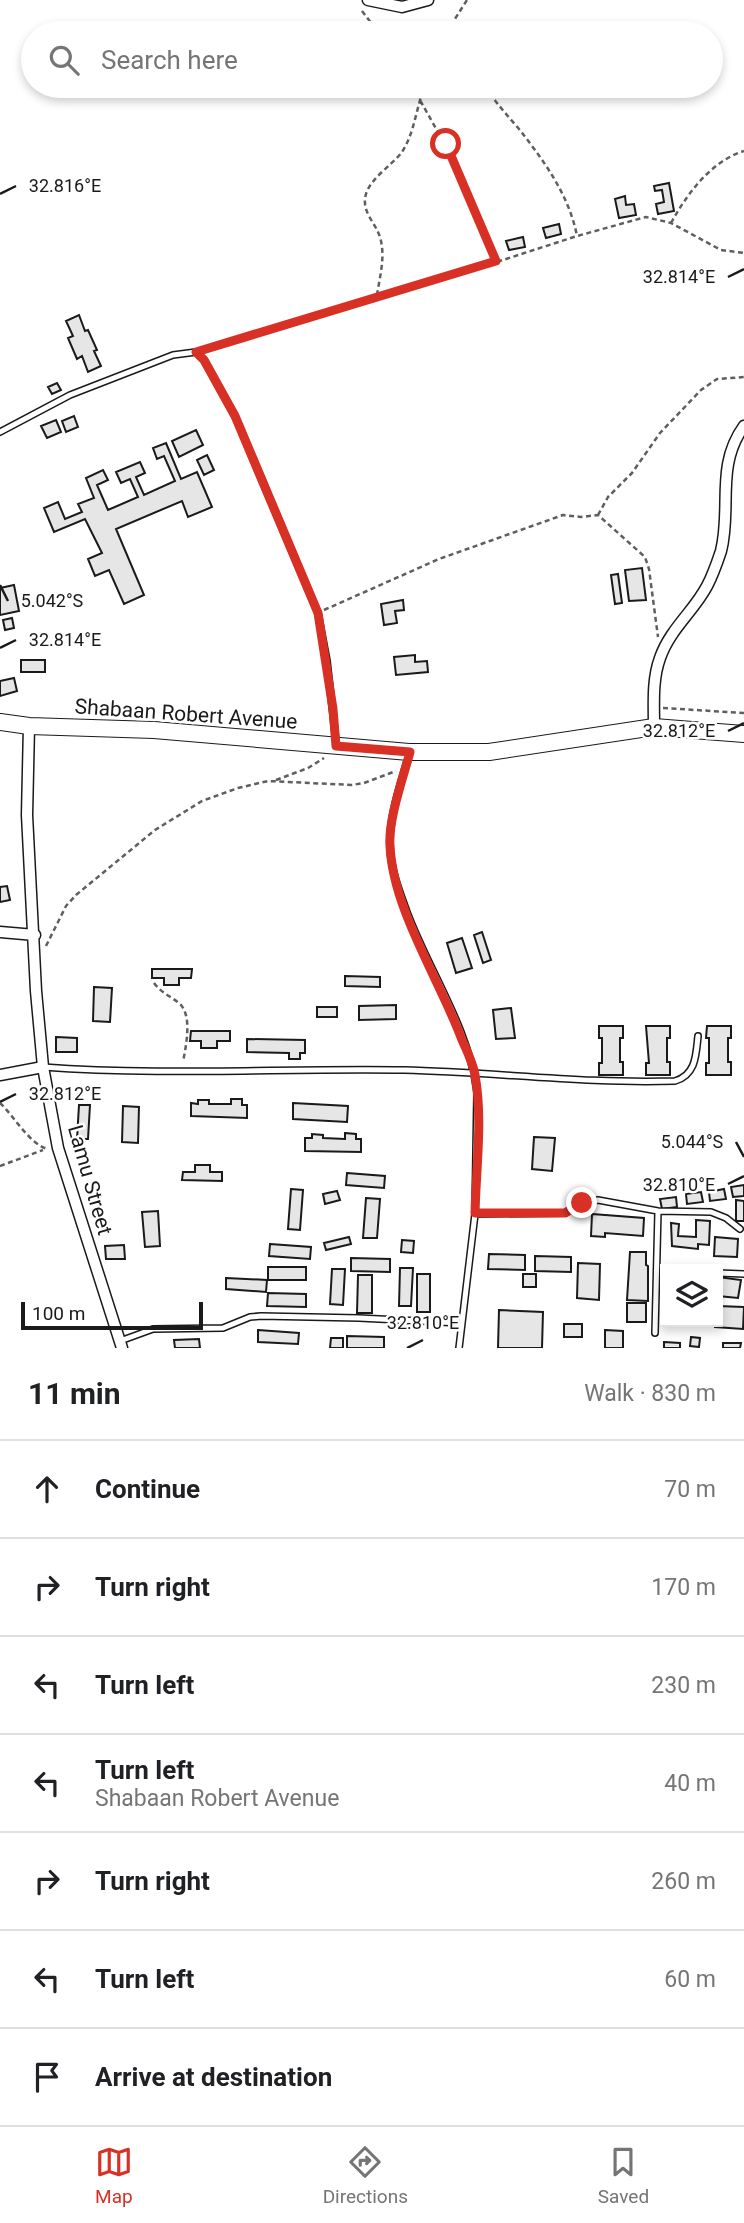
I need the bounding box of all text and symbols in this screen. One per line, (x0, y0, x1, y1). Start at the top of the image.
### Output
search box (21, 21, 723, 98)
icon: search (45, 41, 83, 79)
text: Search here (101, 45, 238, 75)
route start (430, 128, 461, 159)
text: 32.816°E (29, 175, 101, 196)
text: 32.814°E (643, 266, 715, 287)
text: 5.042°S (21, 590, 84, 611)
text: 32.814°E (29, 629, 101, 650)
street label: Shabaan Robert Avenue (74, 694, 298, 734)
text: 32.812°E (643, 720, 715, 741)
text: 32.812°E (29, 1083, 101, 1104)
street label: Lamu Street (63, 1122, 117, 1238)
text: 5.044°S (661, 1131, 724, 1152)
text: 32.810°E (643, 1174, 715, 1195)
route end (566, 1187, 597, 1218)
map controls (660, 1264, 723, 1327)
button: layers (660, 1264, 723, 1327)
scale bar (21, 1299, 203, 1331)
text: 100 m (32, 1302, 85, 1325)
text: 32.810°E (387, 1312, 459, 1333)
text: 11 min (28, 1376, 121, 1411)
text: Walk · 830 m (584, 1380, 716, 1407)
icon: ahead (28, 1470, 66, 1508)
text: Continue (95, 1474, 200, 1504)
text: 70 m (664, 1476, 716, 1503)
icon: right (28, 1568, 66, 1606)
text: Turn right (95, 1572, 210, 1602)
text: 170 m (651, 1574, 716, 1601)
icon: left (28, 1666, 66, 1704)
text: Turn left (95, 1670, 194, 1700)
text: 230 m (651, 1672, 716, 1699)
text: Turn left (95, 1755, 194, 1785)
icon: left (28, 1764, 66, 1802)
text: 40 m (664, 1770, 716, 1797)
text: Shabaan Robert Avenue (95, 1785, 339, 1812)
icon: right (28, 1862, 66, 1900)
text: Turn right (95, 1866, 210, 1896)
text: 260 m (651, 1868, 716, 1895)
icon: left (28, 1960, 66, 1998)
text: Turn left (95, 1964, 194, 1994)
text: 60 m (664, 1966, 716, 1993)
icon: arrive (28, 2058, 66, 2096)
text: Arrive at destination (95, 2062, 332, 2092)
tab: Map (95, 2143, 133, 2208)
tab: Directions (323, 2143, 408, 2208)
tab: Saved (598, 2143, 649, 2208)

